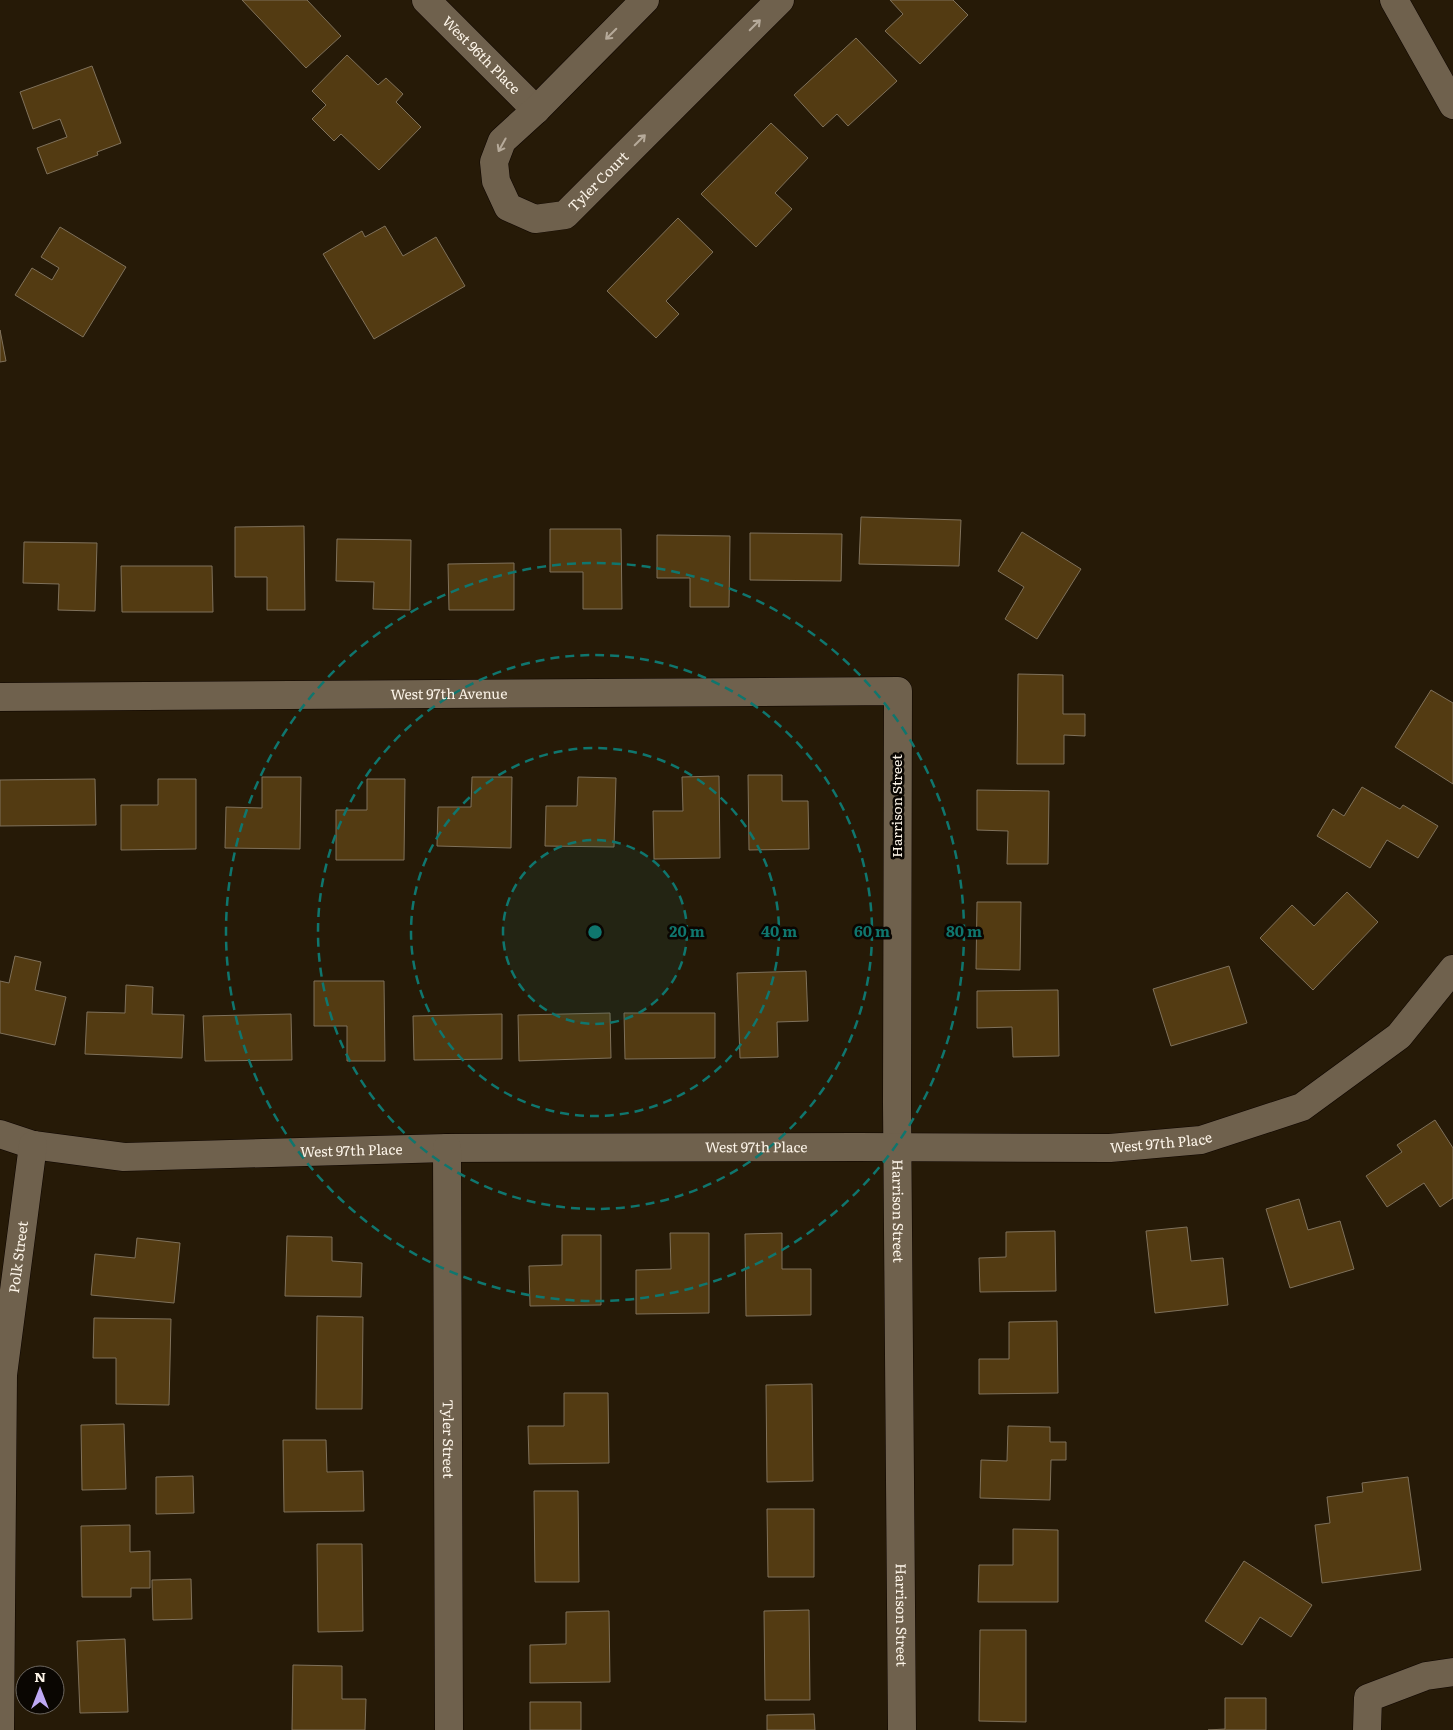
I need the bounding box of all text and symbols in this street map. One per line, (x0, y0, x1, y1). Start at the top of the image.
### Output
street label: West 96th Place (438, 11, 525, 98)
one-way arrow (748, 20, 760, 32)
one-way arrow (605, 28, 617, 41)
one-way arrow (634, 134, 646, 146)
one-way arrow (497, 137, 507, 152)
street label: Tyler Court (563, 146, 633, 216)
street label: West 97th Avenue (390, 683, 508, 703)
street label: Harrison Street (886, 754, 906, 858)
text: 20 m (669, 919, 705, 942)
text: 40 m (761, 919, 797, 942)
text: 60 m (854, 919, 890, 942)
text: 80 m (946, 919, 982, 942)
centre of rings (586, 923, 604, 941)
street label: West 97th Place (1109, 1126, 1214, 1157)
street label: West 97th Place (705, 1136, 808, 1156)
street label: West 97th Place (300, 1138, 403, 1161)
street label: Harrison Street (888, 1159, 909, 1263)
street label: Polk Street (3, 1219, 32, 1294)
street label: Tyler Street (439, 1399, 459, 1479)
street label: Harrison Street (892, 1563, 912, 1667)
north arrow (15, 1665, 65, 1715)
text: N (34, 1666, 46, 1686)

